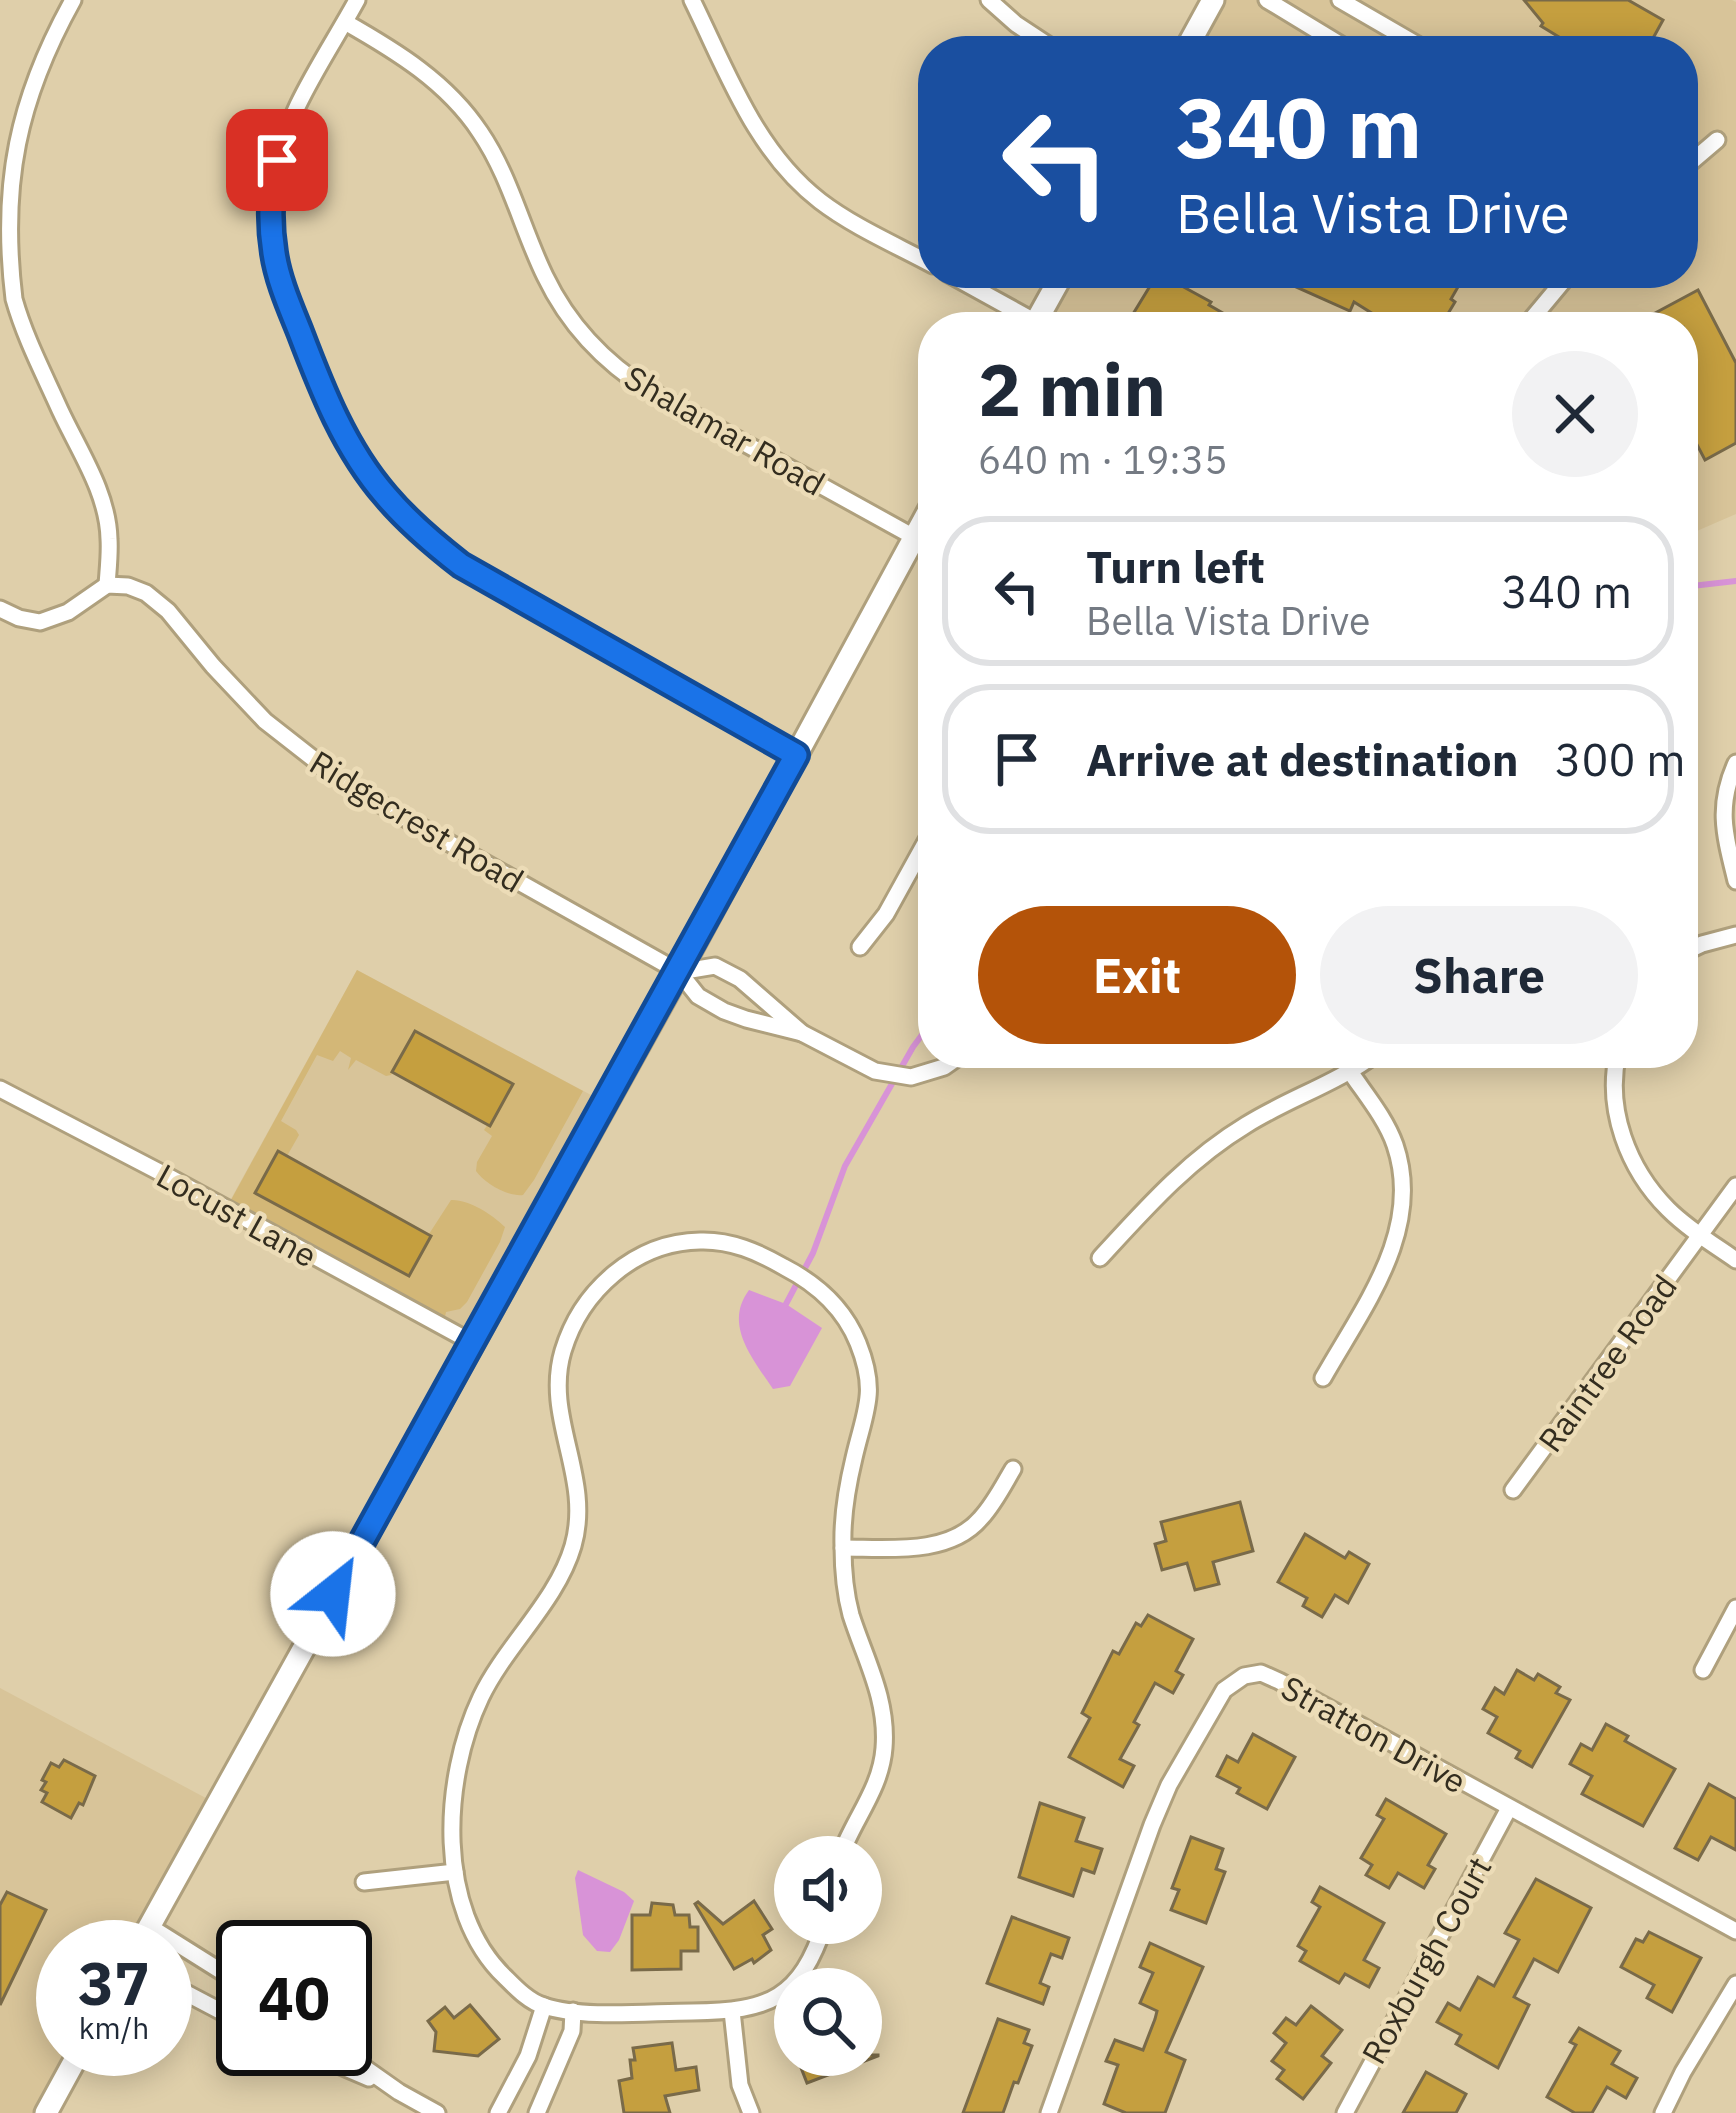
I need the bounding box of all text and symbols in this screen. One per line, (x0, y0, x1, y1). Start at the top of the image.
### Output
text: 340 m (1176, 72, 1422, 181)
icon: left (978, 84, 1134, 240)
pin (226, 109, 328, 211)
icon: arrive (244, 127, 310, 193)
text: Bella Vista Drive (1176, 178, 1570, 248)
text: 2 min (978, 342, 1166, 436)
button: close (1512, 351, 1638, 477)
street label: Shalamar Road (617, 355, 833, 505)
text: 640 m · 19:35 (978, 434, 1228, 485)
text: Turn left (1086, 537, 1265, 595)
icon: left (984, 558, 1050, 624)
text: 340 m (1501, 562, 1632, 620)
text: Bella Vista Drive (1086, 595, 1370, 646)
icon: arrive (984, 726, 1050, 792)
text: Arrive at destination (1086, 730, 1519, 788)
text: 300 m (1555, 730, 1685, 788)
street label: Ridgecrest Road (302, 740, 532, 902)
button: Exit (978, 906, 1296, 1044)
button: Share (1320, 906, 1638, 1044)
street label: Locust Lane (150, 1153, 324, 1277)
street label: Raintree Road (1528, 1266, 1686, 1460)
position arrow (270, 1531, 396, 1657)
street label: Stratton Drive (1274, 1666, 1474, 1802)
map controls (774, 1836, 882, 2076)
button: sound (774, 1836, 882, 1944)
street label: Roxburgh Court (1351, 1849, 1501, 2071)
speed limit sign: 40 (216, 1920, 372, 2076)
text: 37 (78, 1943, 150, 2022)
button: search (774, 1968, 882, 2076)
text: km/h (79, 2008, 149, 2047)

